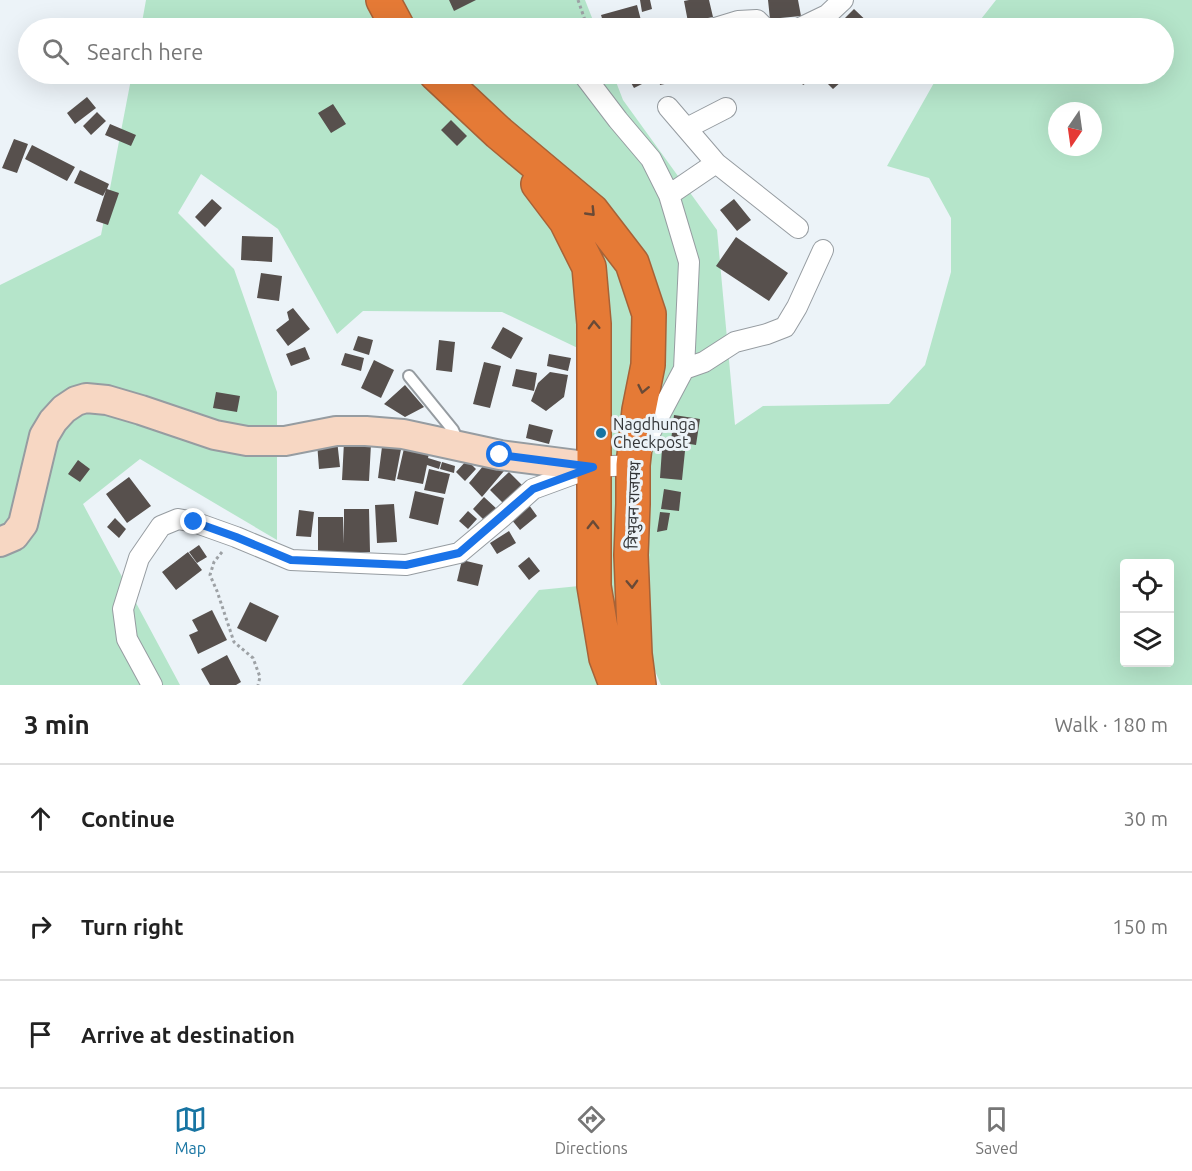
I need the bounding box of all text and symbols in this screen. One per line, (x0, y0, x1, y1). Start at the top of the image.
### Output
search box (18, 18, 1174, 84)
icon: search (39, 35, 72, 68)
text: Search here (87, 39, 203, 64)
north arrow (1048, 102, 1102, 156)
one-way arrow (584, 206, 595, 216)
one-way arrow (588, 320, 600, 329)
one-way arrow (638, 384, 651, 394)
place label: Nagdhunga Checkpost (613, 415, 696, 451)
marker: Nagdhunga Checkpost (594, 426, 608, 440)
route start (486, 441, 512, 467)
street label: त्रिभुवन राजपथ (622, 460, 646, 549)
route end (180, 508, 206, 534)
one-way arrow (587, 521, 599, 530)
map controls (1120, 559, 1174, 667)
button: locate (1120, 559, 1174, 613)
one-way arrow (625, 579, 638, 588)
button: layers (1120, 613, 1174, 667)
text: 3 min (24, 710, 90, 739)
text: Walk · 180 m (1055, 713, 1168, 736)
icon: ahead (24, 802, 57, 835)
text: Continue (81, 806, 175, 831)
text: 30 m (1124, 807, 1168, 830)
icon: right (24, 910, 57, 943)
text: Turn right (81, 914, 183, 939)
text: 150 m (1112, 915, 1168, 938)
icon: arrive (24, 1018, 57, 1051)
text: Arrive at destination (81, 1022, 295, 1047)
tab: Map (174, 1103, 207, 1157)
tab: Directions (555, 1103, 628, 1157)
tab: Saved (976, 1103, 1018, 1157)

